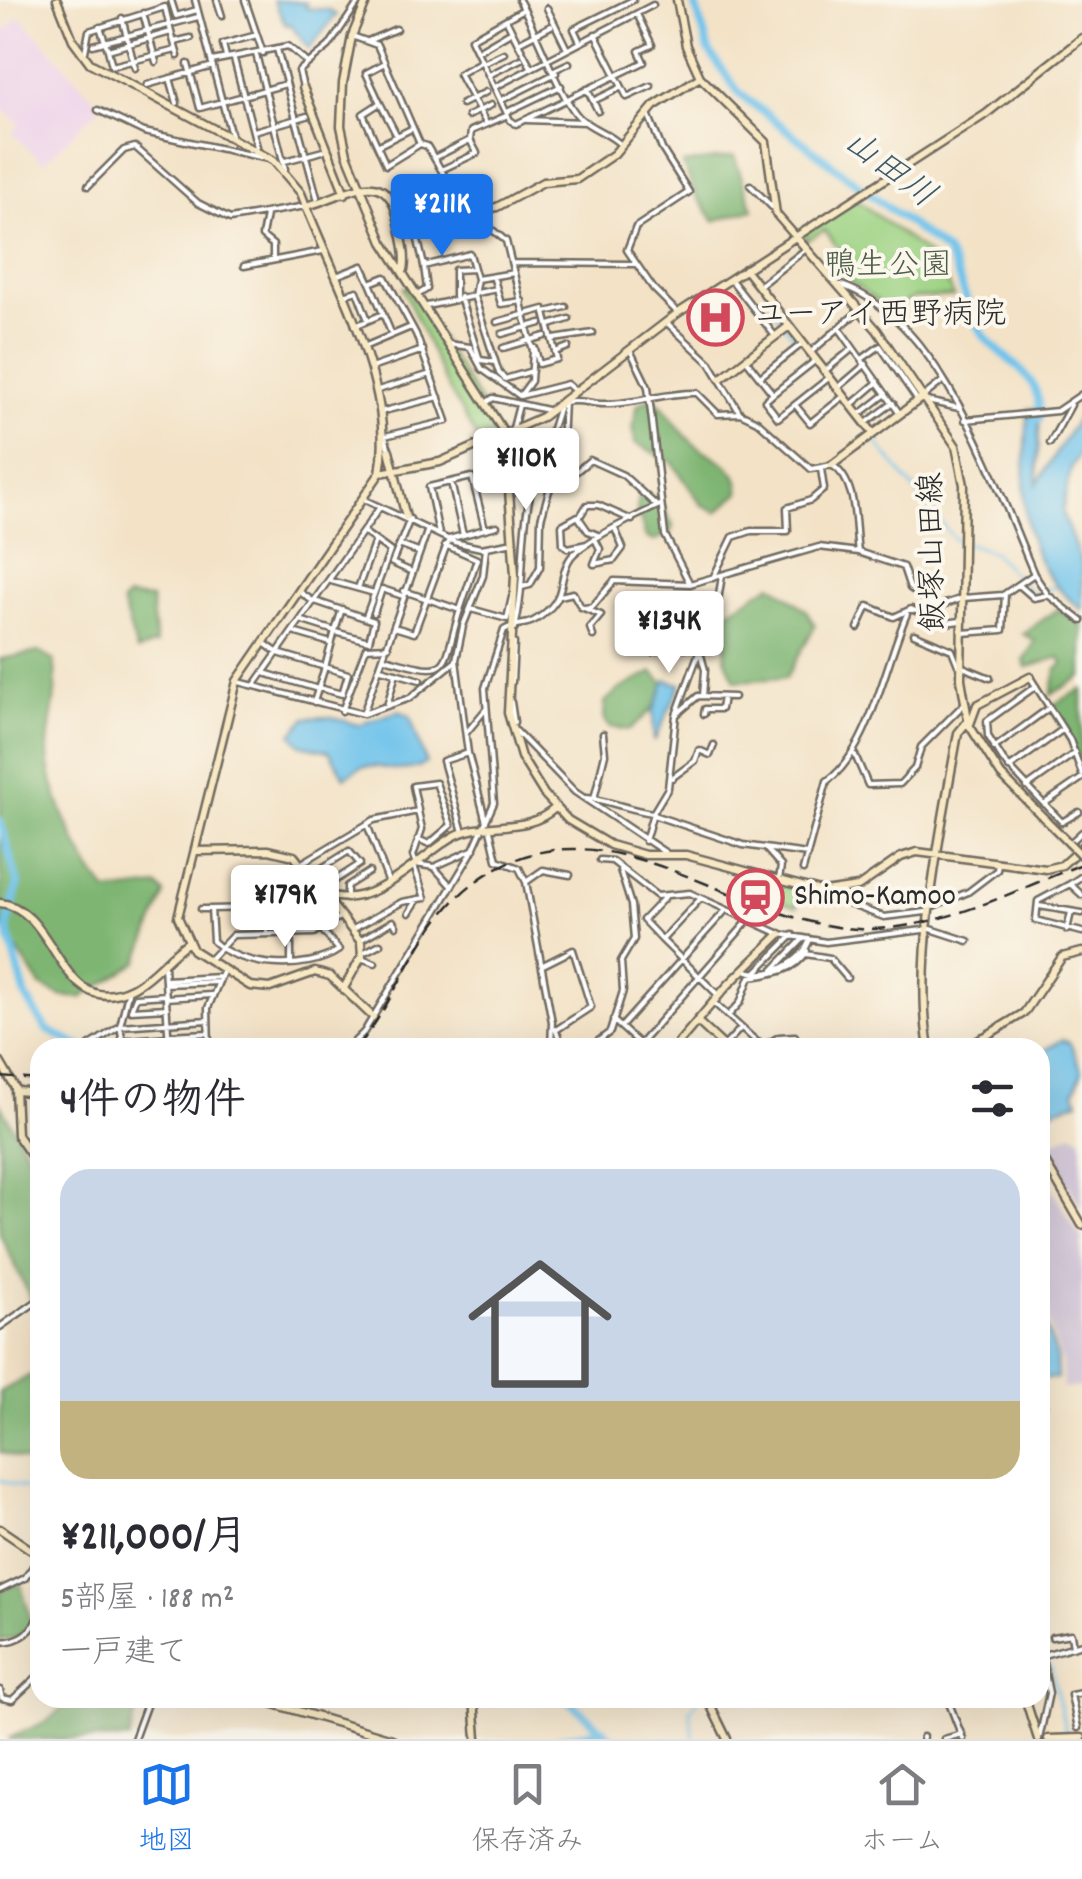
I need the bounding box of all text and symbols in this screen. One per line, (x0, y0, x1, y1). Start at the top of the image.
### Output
water label: 山田川 (831, 119, 945, 223)
pin: ¥211K (372, 174, 512, 259)
text: ¥211K (413, 183, 471, 229)
park label: 鴨生公園 (824, 245, 952, 291)
hospital icon: ユーアイ西野病院 (685, 287, 745, 347)
place label: ユーアイ西野病院 (754, 294, 1006, 340)
pin: ¥110K (456, 428, 596, 513)
text: ¥110K (495, 437, 557, 483)
street label: 飯塚山田線 (911, 472, 959, 632)
pin: ¥134K (599, 591, 739, 676)
text: ¥134K (637, 600, 701, 646)
pin: ¥179K (215, 865, 355, 950)
station icon: Shimo-Kamoo (725, 868, 785, 928)
text: ¥179K (253, 874, 317, 920)
place label: Shimo-Kamoo (794, 875, 956, 921)
icon: filters (965, 1071, 1020, 1126)
text: 4件の物件 (60, 1074, 245, 1134)
icon: home (450, 1234, 630, 1414)
text: ¥211,000/月 (60, 1510, 248, 1570)
text: 5部屋 · 188 m² (60, 1578, 234, 1624)
text: 一戸建て (60, 1632, 188, 1678)
tab: 地図 (139, 1757, 195, 1864)
tab: 保存済み (472, 1757, 584, 1864)
tab: ホーム (861, 1757, 943, 1864)

